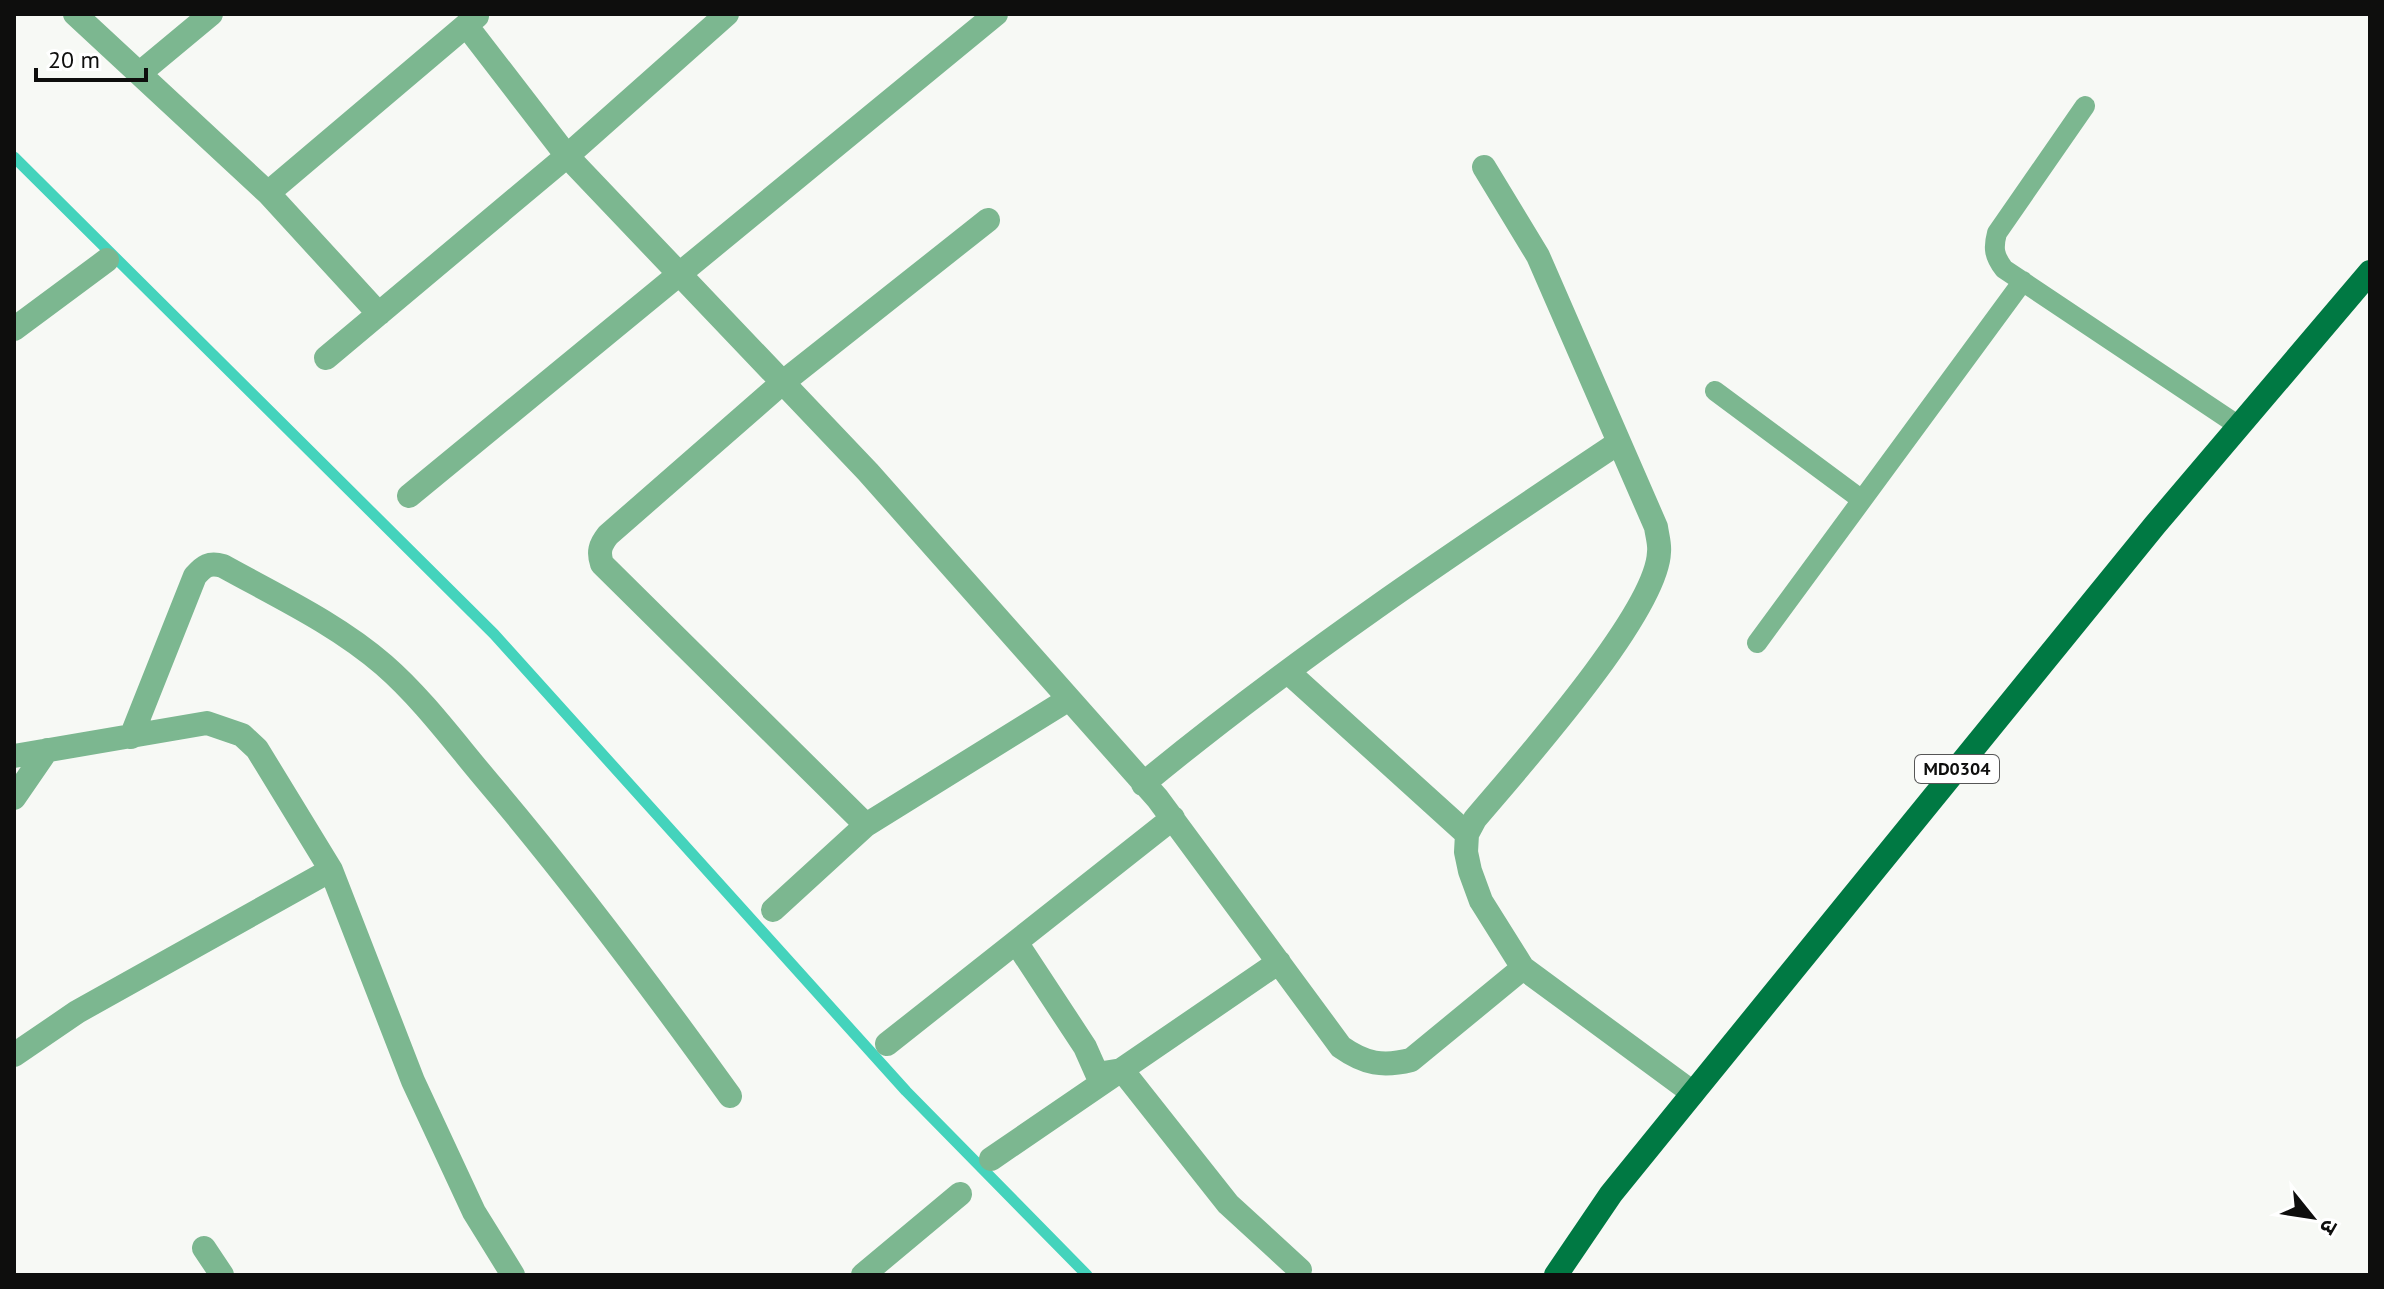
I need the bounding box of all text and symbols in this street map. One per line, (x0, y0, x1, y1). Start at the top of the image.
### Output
scale bar (36, 32, 146, 82)
text: 20 m (48, 44, 100, 75)
road number: MD0304 (1915, 755, 1999, 783)
north arrow (2272, 1177, 2352, 1257)
text: उ (2313, 1214, 2345, 1241)

